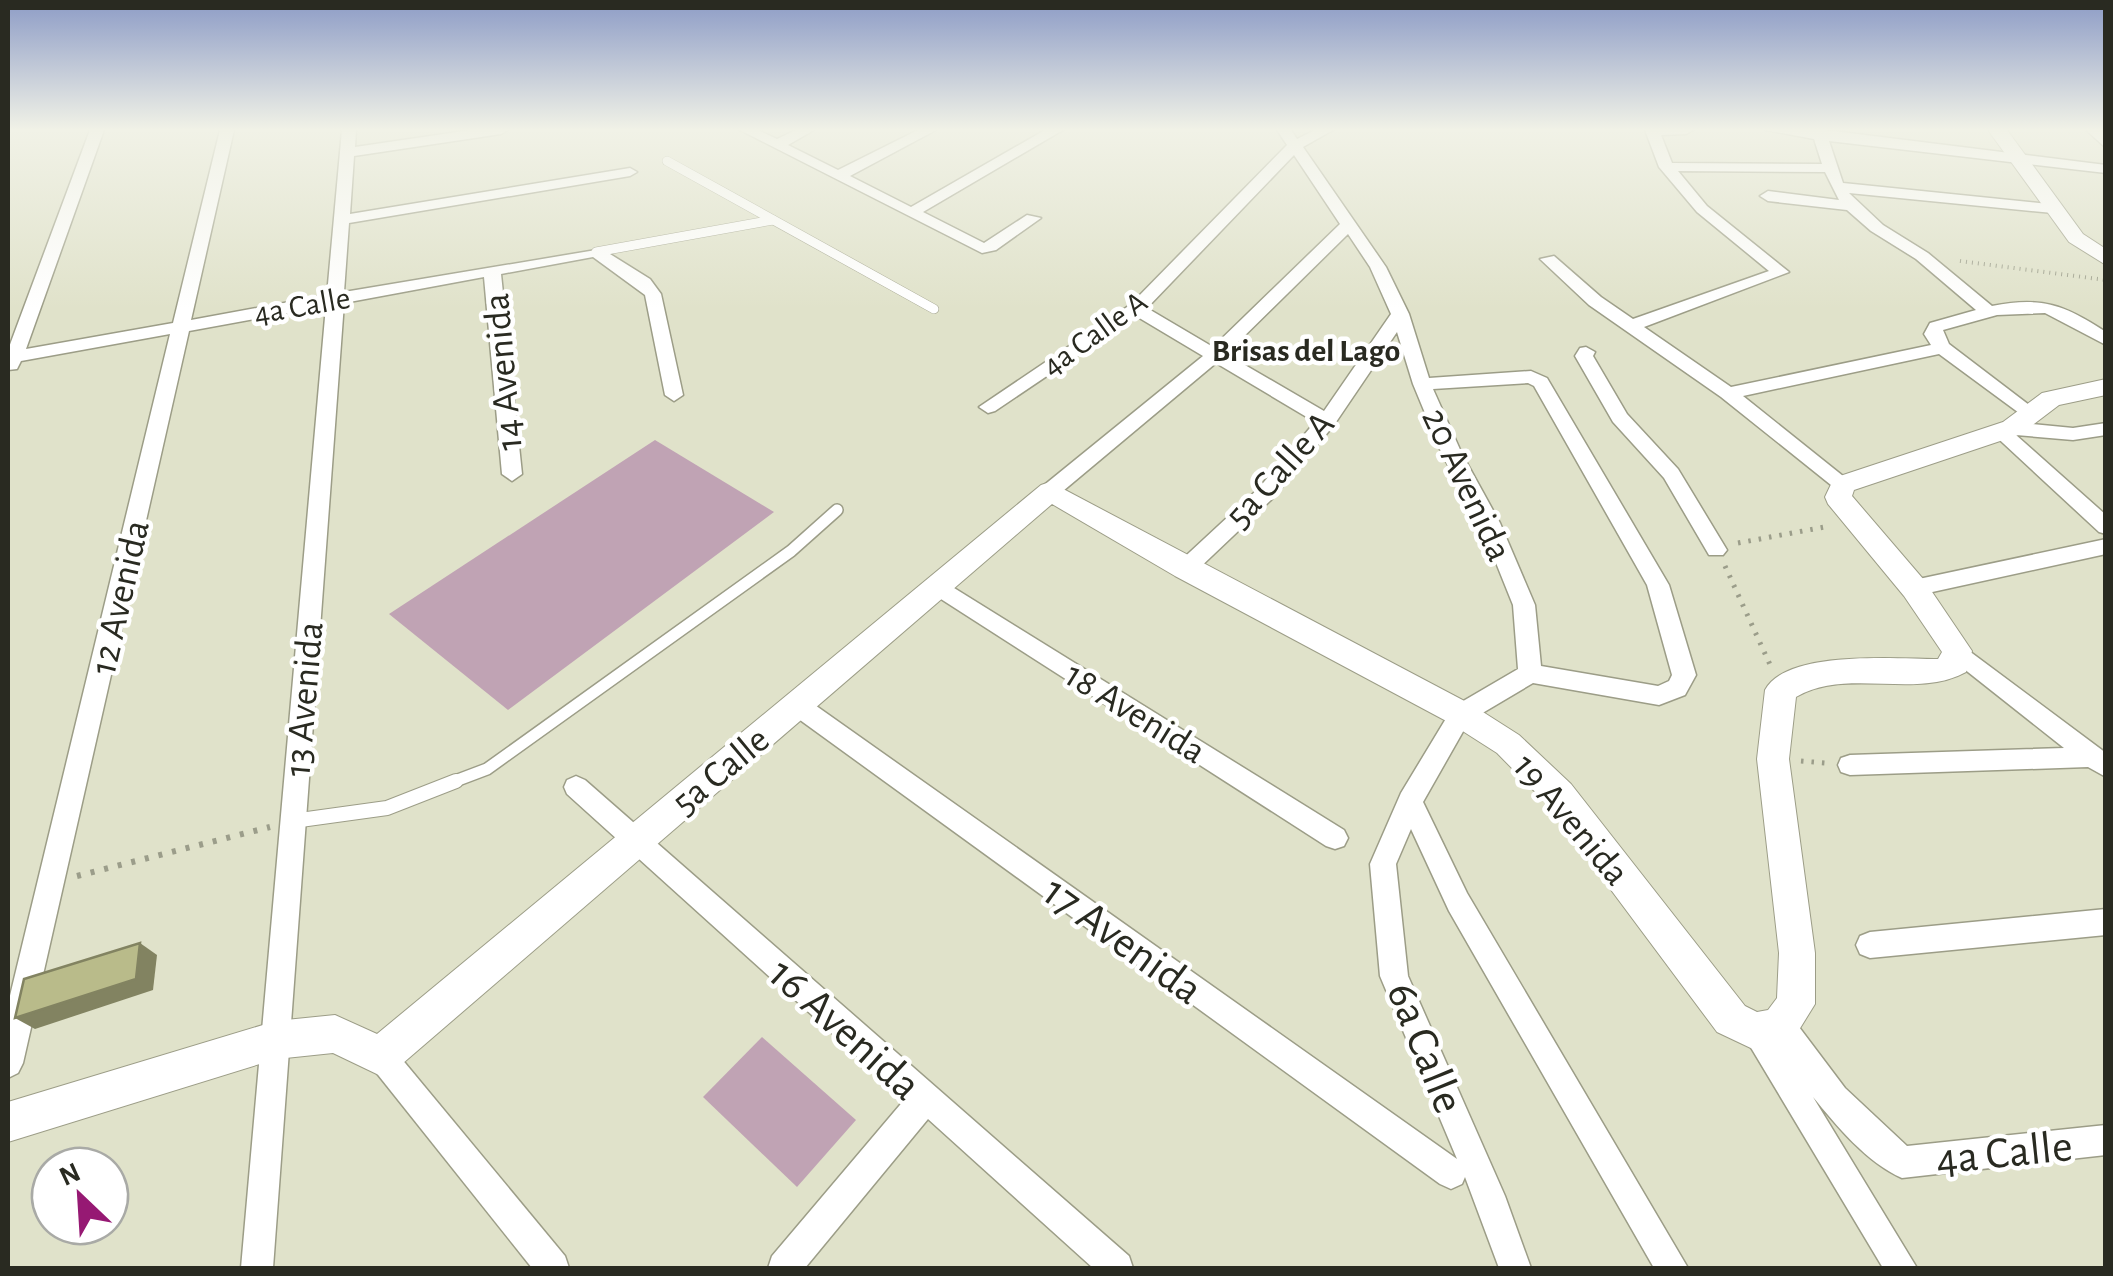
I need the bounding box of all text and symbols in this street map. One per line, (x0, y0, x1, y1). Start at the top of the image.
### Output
street label: 4a Calle (251, 282, 353, 330)
street label: 4a Calle A (1036, 285, 1153, 382)
street label: 14 Avenida (478, 291, 530, 452)
district label: Brisas del Lago (1212, 335, 1400, 367)
street label: 20 Avenida (1414, 403, 1518, 567)
street label: 5a Calle A (1219, 405, 1342, 536)
street label: 12 Avenida (85, 517, 157, 678)
street label: 13 Avenida (279, 620, 331, 778)
street label: 18 Avenida (1058, 656, 1212, 772)
street label: 5a Calle (666, 721, 777, 823)
street label: 19 Avenida (1505, 748, 1636, 893)
street label: 17 Avenida (1035, 869, 1210, 1013)
street label: 16 Avenida (760, 951, 929, 1109)
street label: 6a Calle (1378, 976, 1471, 1120)
street label: 4a Calle (1934, 1124, 2075, 1183)
north arrow (30, 1146, 130, 1246)
text: N (56, 1158, 85, 1192)

